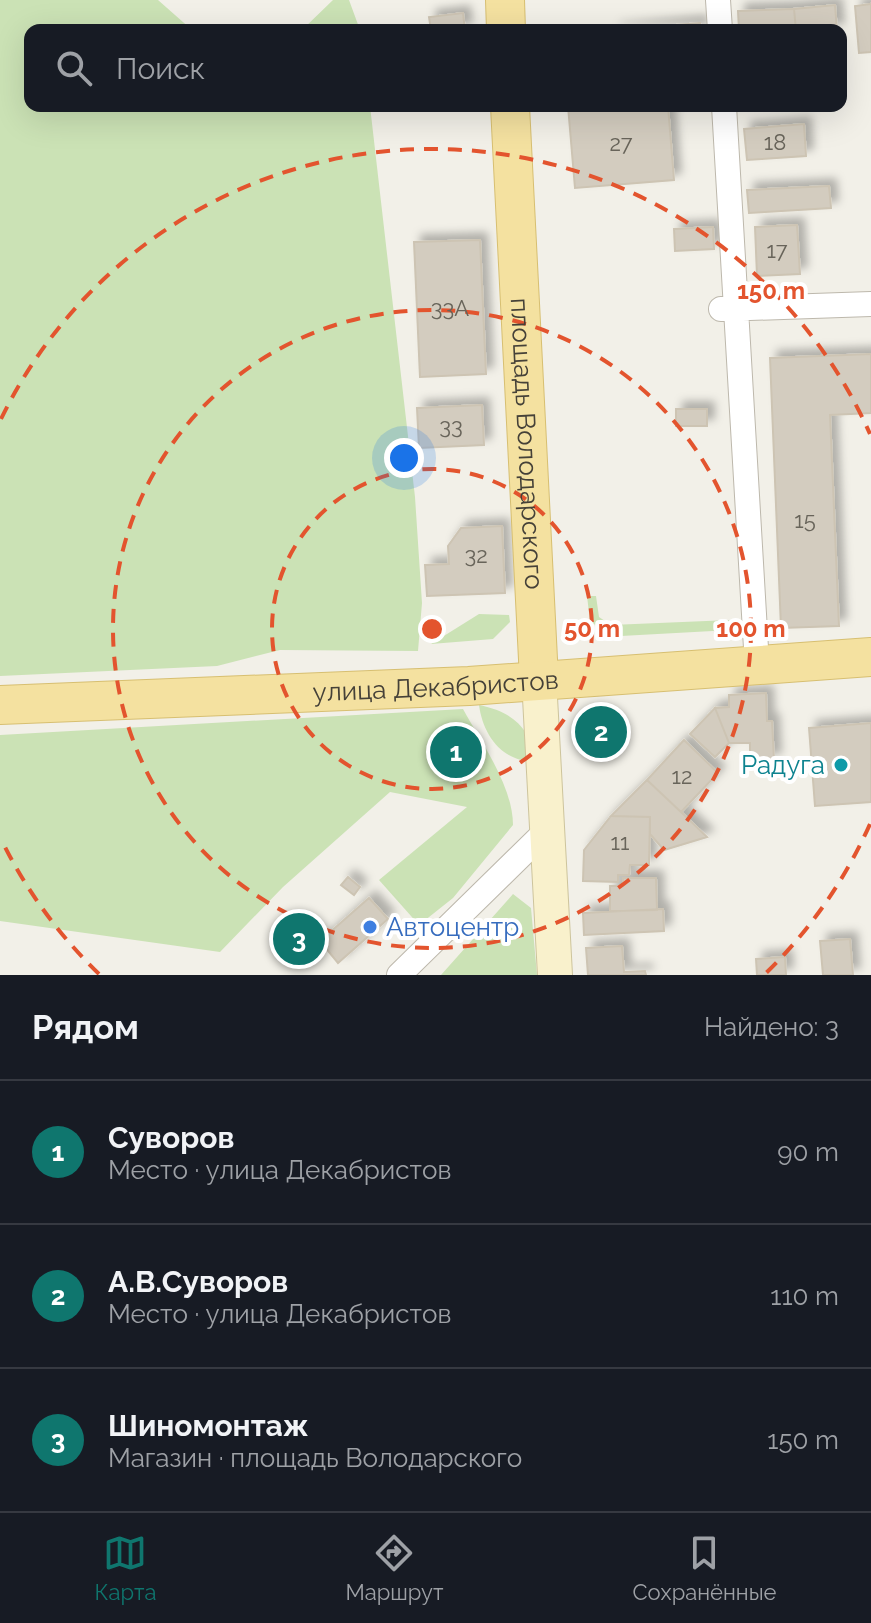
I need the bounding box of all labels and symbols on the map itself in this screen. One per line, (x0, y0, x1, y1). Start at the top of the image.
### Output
house number: 18 (764, 129, 786, 155)
house number: 27 (609, 130, 633, 156)
house number: 17 (766, 237, 788, 263)
text: 150 m (737, 276, 805, 305)
house number: 33А (431, 295, 469, 321)
street label: площадь Володарского (505, 297, 549, 590)
house number: 33 (439, 413, 463, 439)
your location (384, 438, 424, 478)
house number: 15 (794, 507, 816, 533)
house number: 32 (464, 542, 488, 568)
text: 50 m (564, 614, 620, 643)
text: 100 m (716, 614, 786, 643)
centre of rings (418, 615, 446, 643)
street label: улица Декабристов (312, 665, 559, 707)
pin: 2 (575, 702, 627, 762)
pin: 1 (430, 722, 482, 782)
place label: Радуга (741, 750, 825, 780)
marker: Радуга (832, 756, 850, 774)
house number: 12 (672, 763, 692, 789)
house number: 11 (611, 829, 629, 855)
pin: 3 (273, 909, 325, 969)
place label: Автоцентр (386, 912, 519, 942)
marker: Автоцентр (361, 918, 379, 936)

